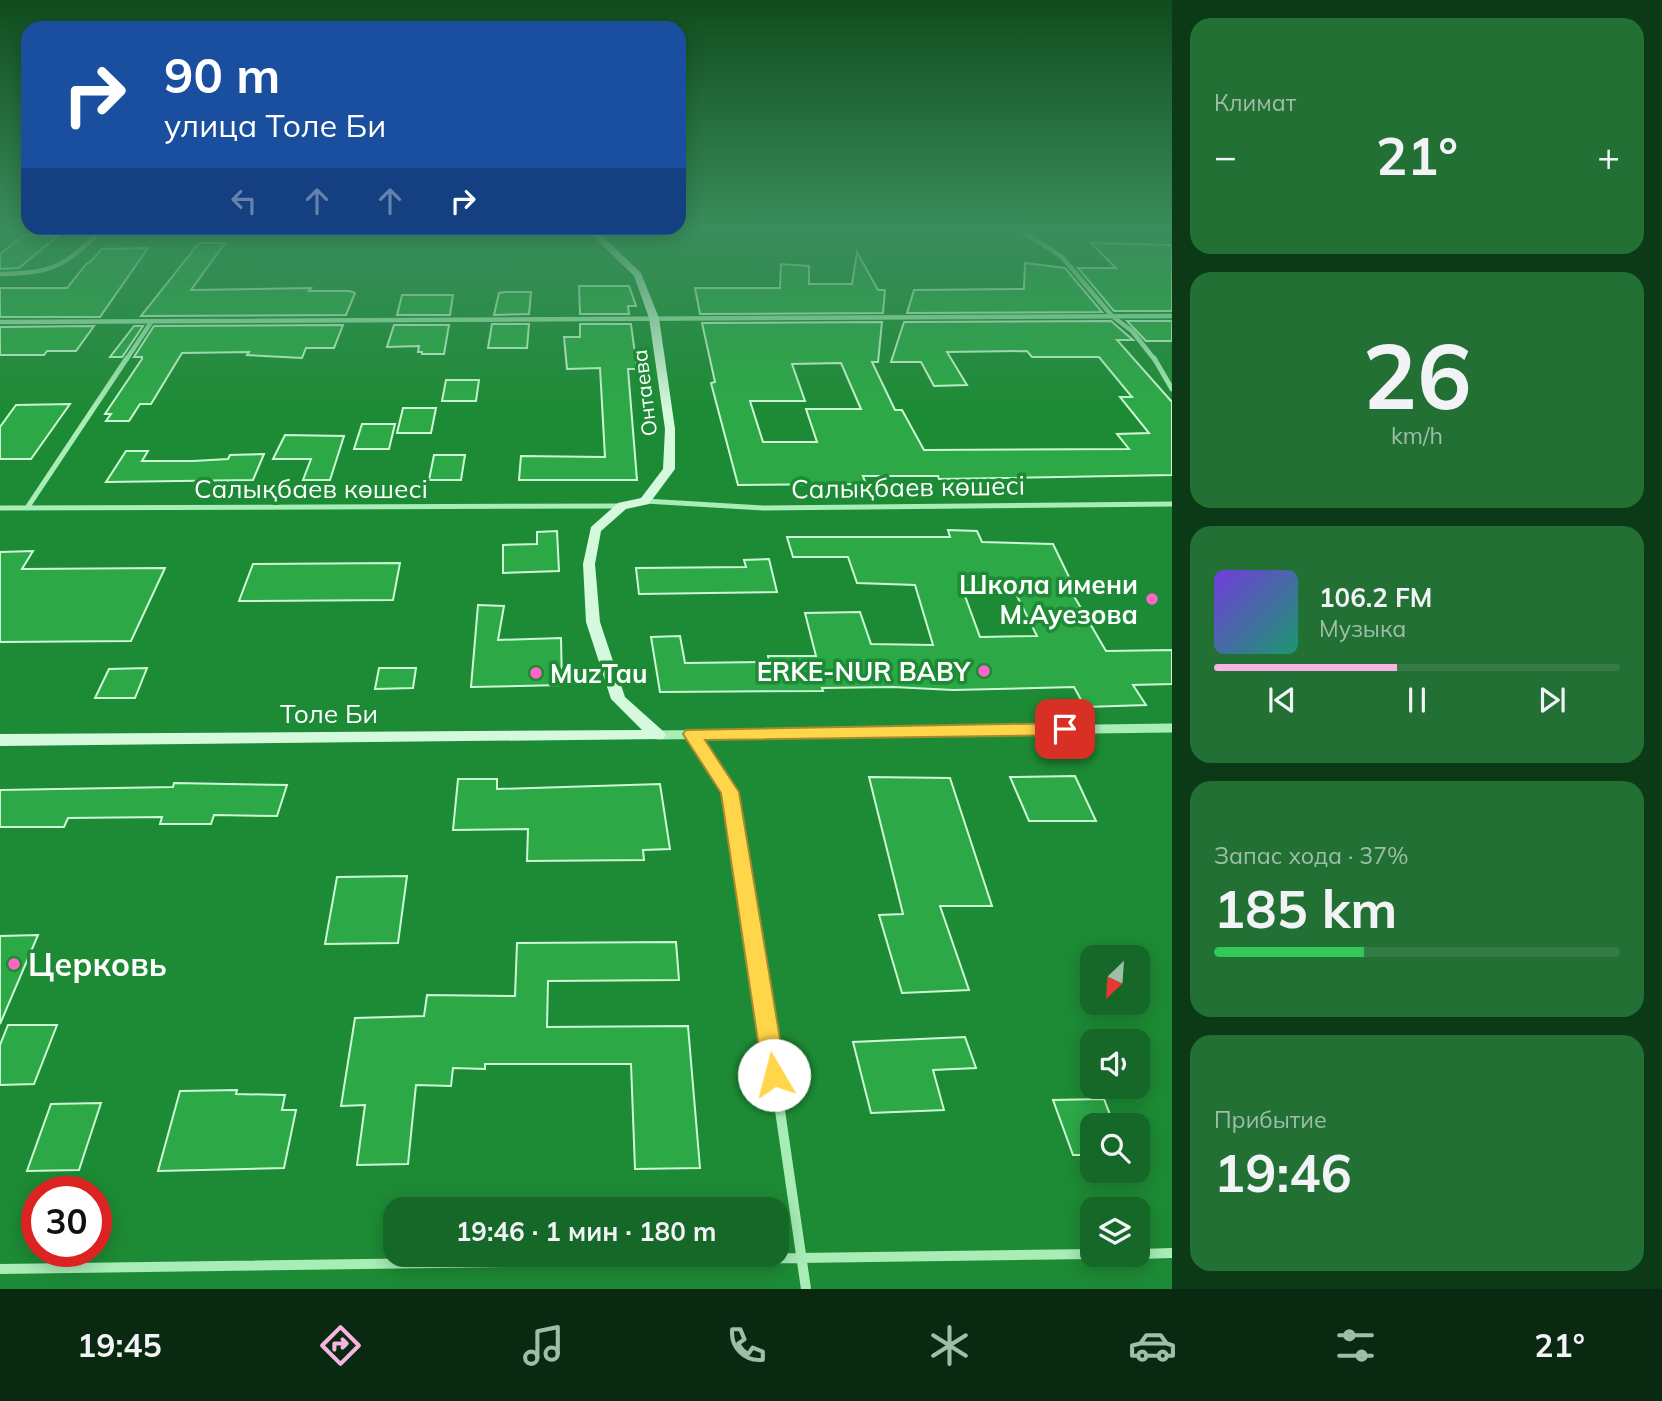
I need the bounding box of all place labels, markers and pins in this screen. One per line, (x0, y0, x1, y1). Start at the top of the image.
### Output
place label: Школа имени М.Ауезова (959, 568, 1138, 631)
marker: Школа имени М.Ауезова (1144, 591, 1160, 607)
place label: ERKE-NUR BABY (757, 655, 972, 688)
place label: MuzTau (550, 657, 647, 690)
marker: ERKE-NUR BABY (976, 663, 992, 679)
marker: MuzTau (528, 665, 544, 681)
pin (1035, 699, 1095, 759)
place label: Церковь (28, 944, 167, 984)
marker: Церковь (6, 956, 22, 972)

